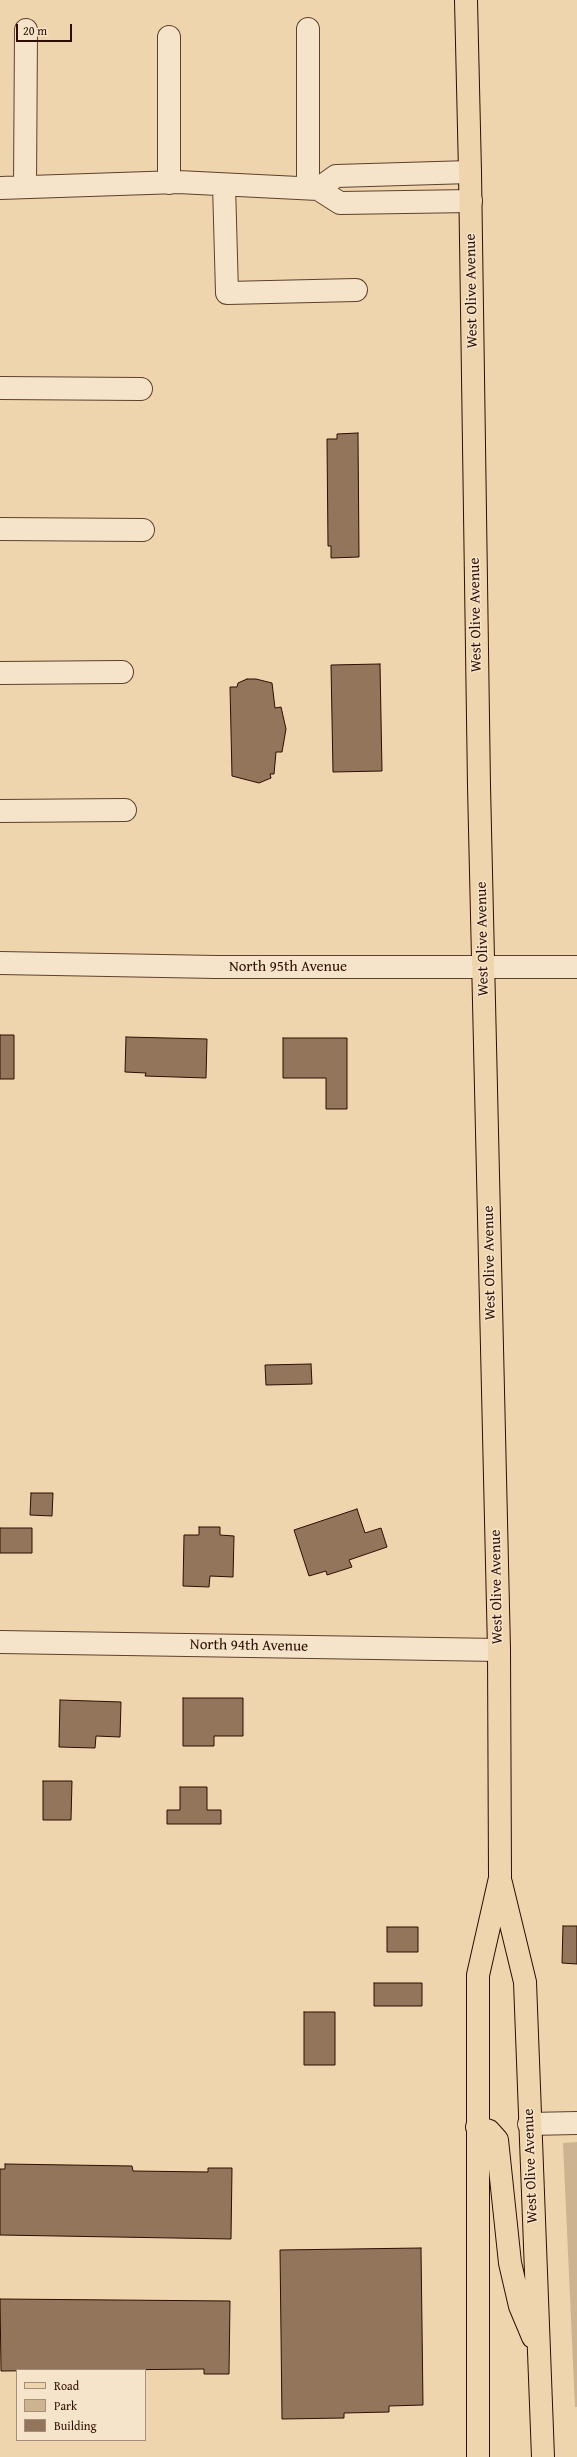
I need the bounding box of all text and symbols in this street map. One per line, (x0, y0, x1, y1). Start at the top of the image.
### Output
scale bar (18, 16, 74, 42)
text: 20 m (23, 22, 47, 39)
street label: West Olive Avenue (462, 233, 482, 349)
street label: West Olive Avenue (466, 557, 486, 673)
street label: West Olive Avenue (473, 881, 493, 997)
street label: North 95th Avenue (229, 958, 347, 976)
street label: West Olive Avenue (480, 1205, 500, 1321)
street label: West Olive Avenue (487, 1529, 507, 1645)
street label: North 94th Avenue (190, 1636, 308, 1656)
street label: West Olive Avenue (520, 2108, 542, 2224)
legend (16, 2369, 146, 2441)
text: Road (54, 2377, 79, 2394)
text: Park (54, 2397, 77, 2414)
text: Building (54, 2417, 97, 2434)

